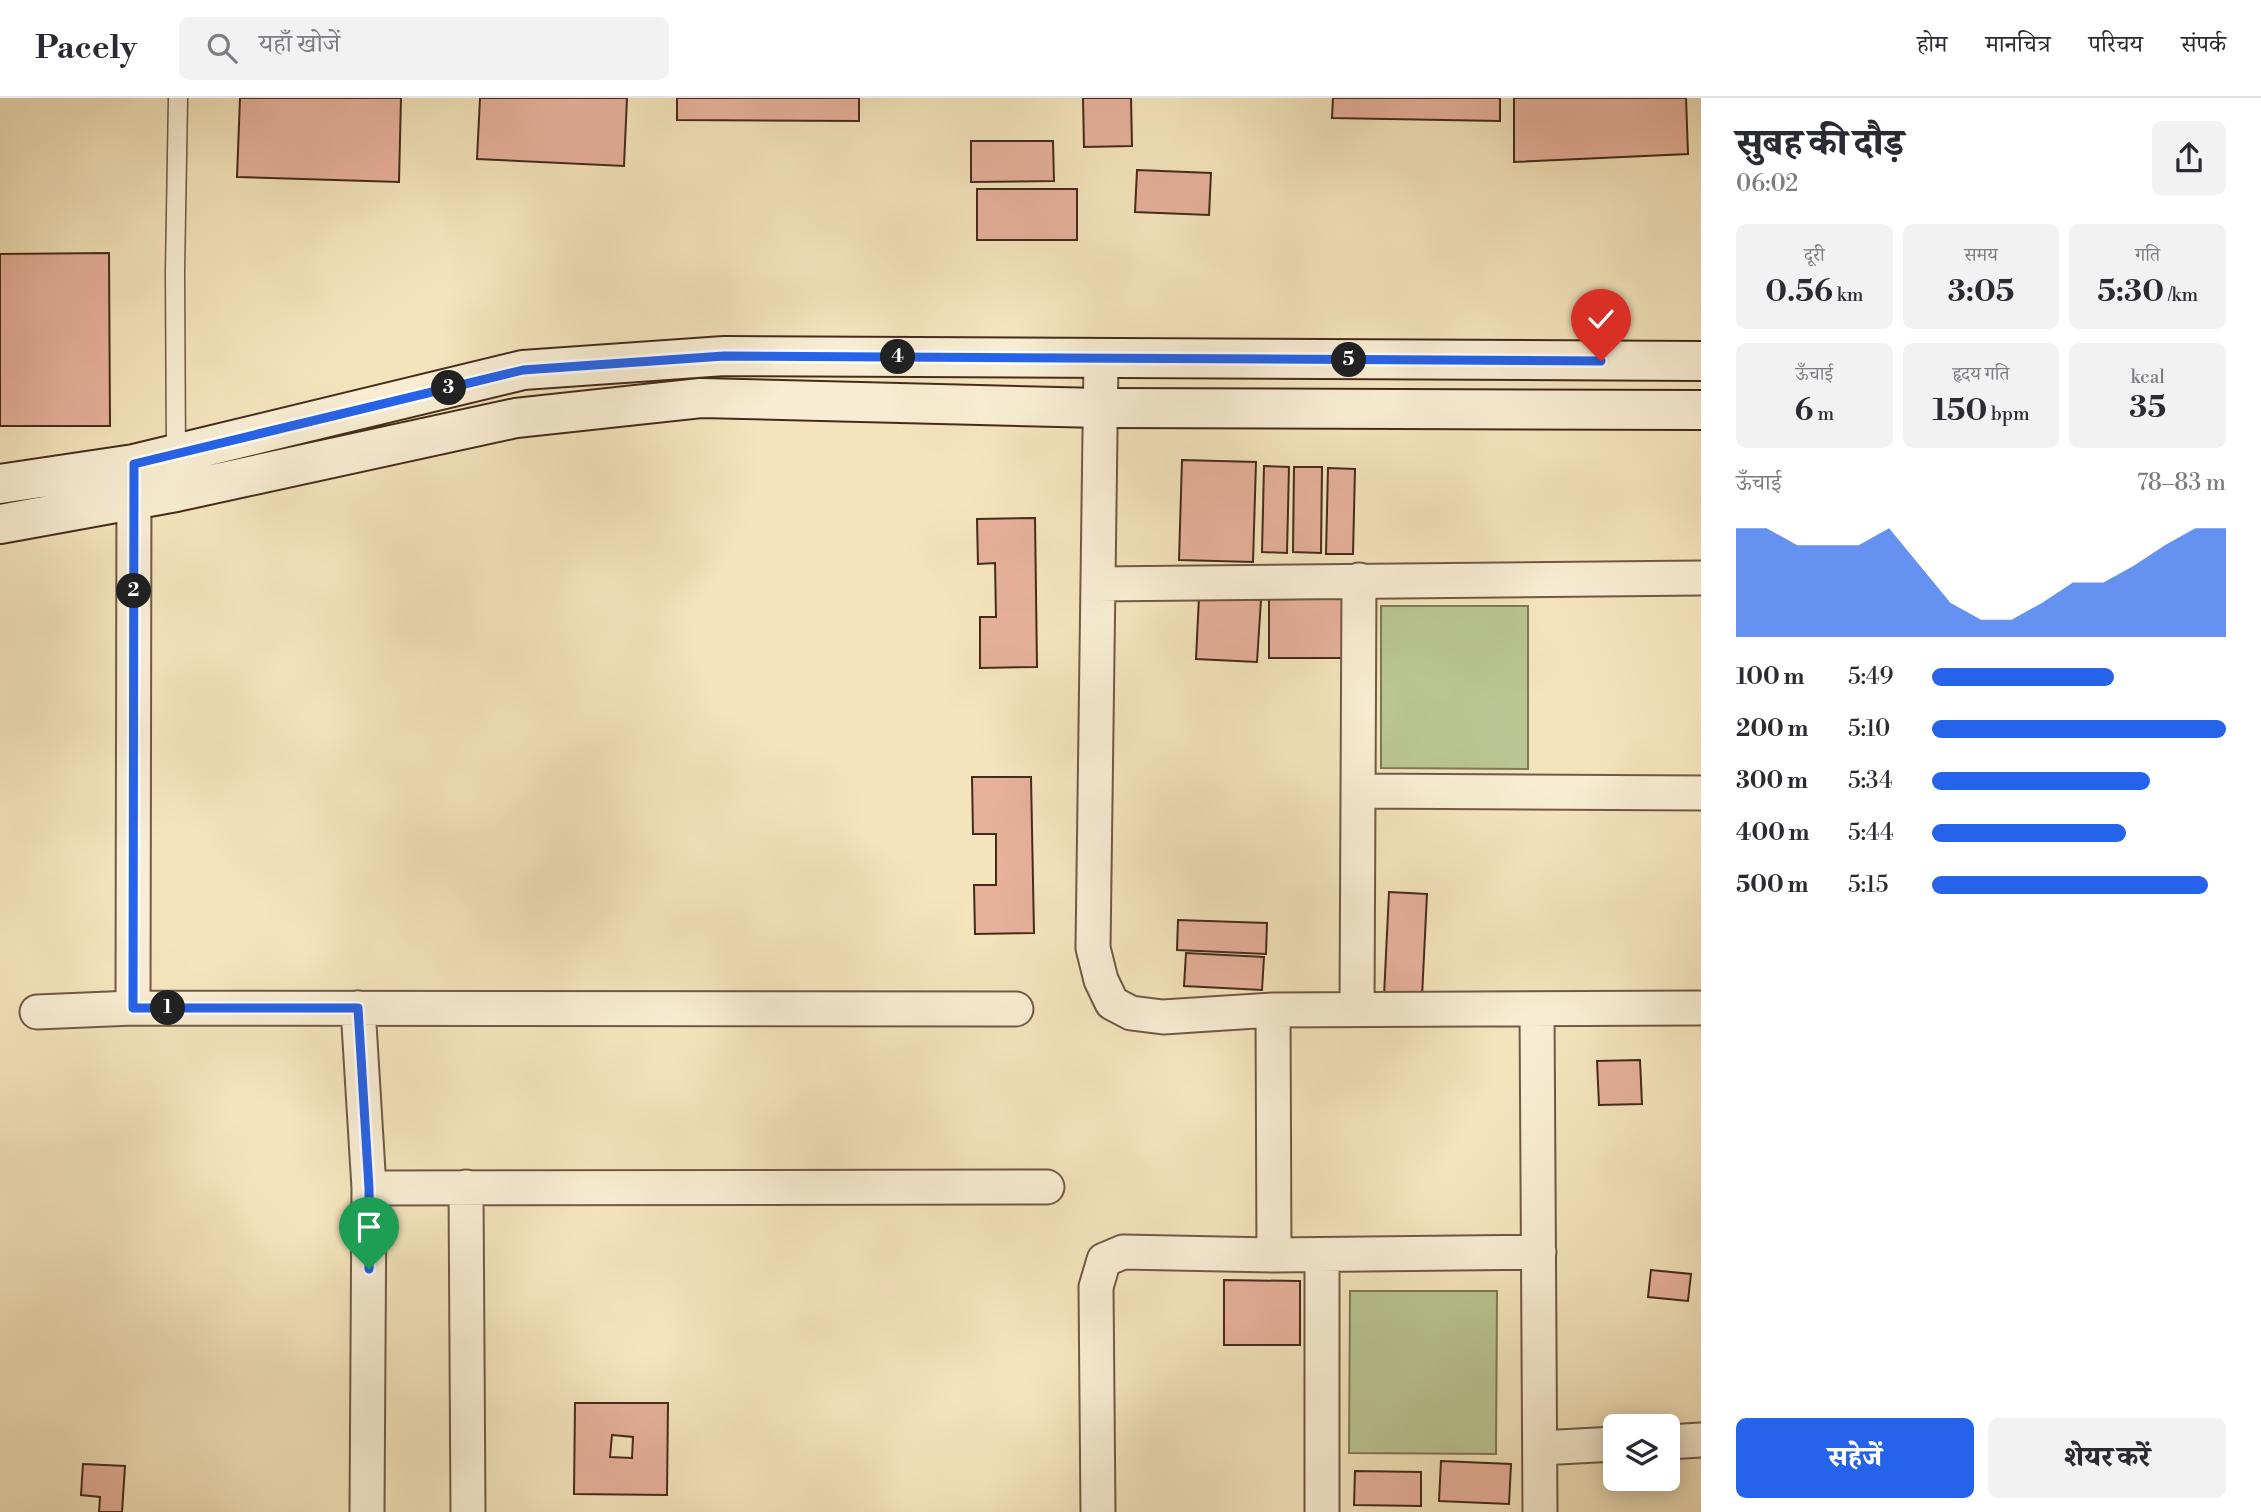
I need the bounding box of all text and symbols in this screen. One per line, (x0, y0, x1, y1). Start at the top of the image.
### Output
search box (179, 17, 669, 80)
text: Pacely (35, 28, 137, 69)
text: यहाँ खोजें (259, 28, 340, 60)
icon: search (203, 29, 241, 67)
text: होम (1917, 30, 1947, 60)
text: मानचित्र (1985, 30, 2051, 60)
text: परिचय (2089, 30, 2143, 60)
text: संपर्क (2181, 30, 2226, 60)
text: सुबह की दौड़ (1736, 120, 1904, 167)
button: share (2152, 121, 2226, 195)
text: 06:02 (1736, 170, 1798, 198)
text: दूरी (1804, 243, 1825, 267)
text: समय (1964, 243, 1998, 267)
text: गति (2135, 243, 2160, 267)
text: 0.56 (1765, 273, 1833, 311)
text: 3:05 (1948, 273, 2014, 311)
text: 5:30 (2097, 273, 2164, 311)
text: km (1833, 283, 1863, 307)
text: /km (2164, 283, 2198, 307)
pin (1571, 289, 1631, 361)
icon: check (1582, 300, 1620, 338)
pin: 4 (880, 340, 916, 374)
pin: 5 (1332, 342, 1366, 378)
text: 4 (891, 344, 904, 368)
text: 5 (1343, 347, 1354, 371)
text: ऊँचाई (1796, 362, 1833, 386)
text: हृदय गति (1952, 362, 2010, 386)
text: kcal (2130, 365, 2165, 389)
pin: 3 (432, 370, 466, 406)
text: 3 (443, 375, 454, 399)
text: 35 (2129, 389, 2166, 427)
text: 6 (1795, 392, 1814, 430)
text: 150 (1932, 392, 1987, 430)
text: m (1814, 402, 1834, 426)
text: bpm (1987, 402, 2030, 426)
text: ऊँचाई (1736, 469, 1781, 497)
text: 78–83 m (2137, 469, 2226, 497)
pin: 2 (116, 574, 152, 608)
text: 2 (128, 578, 139, 602)
text: 100 m (1736, 663, 1804, 691)
text: 5:49 (1848, 663, 1894, 691)
text: 200 m (1736, 715, 1808, 743)
text: 5:10 (1848, 715, 1890, 743)
text: 300 m (1736, 767, 1808, 795)
text: 5:34 (1848, 767, 1893, 795)
text: 400 m (1736, 819, 1809, 847)
text: 5:44 (1848, 819, 1894, 847)
text: 500 m (1736, 871, 1808, 899)
text: 5:15 (1848, 871, 1888, 899)
pin: 1 (150, 990, 186, 1026)
text: 1 (163, 995, 172, 1019)
pin (339, 1197, 399, 1269)
icon: arrive (350, 1208, 388, 1246)
map controls (1603, 1414, 1680, 1491)
button: layers (1603, 1414, 1680, 1491)
button: सहेजें (1736, 1418, 1974, 1498)
button: शेयर करें (1988, 1418, 2226, 1498)

